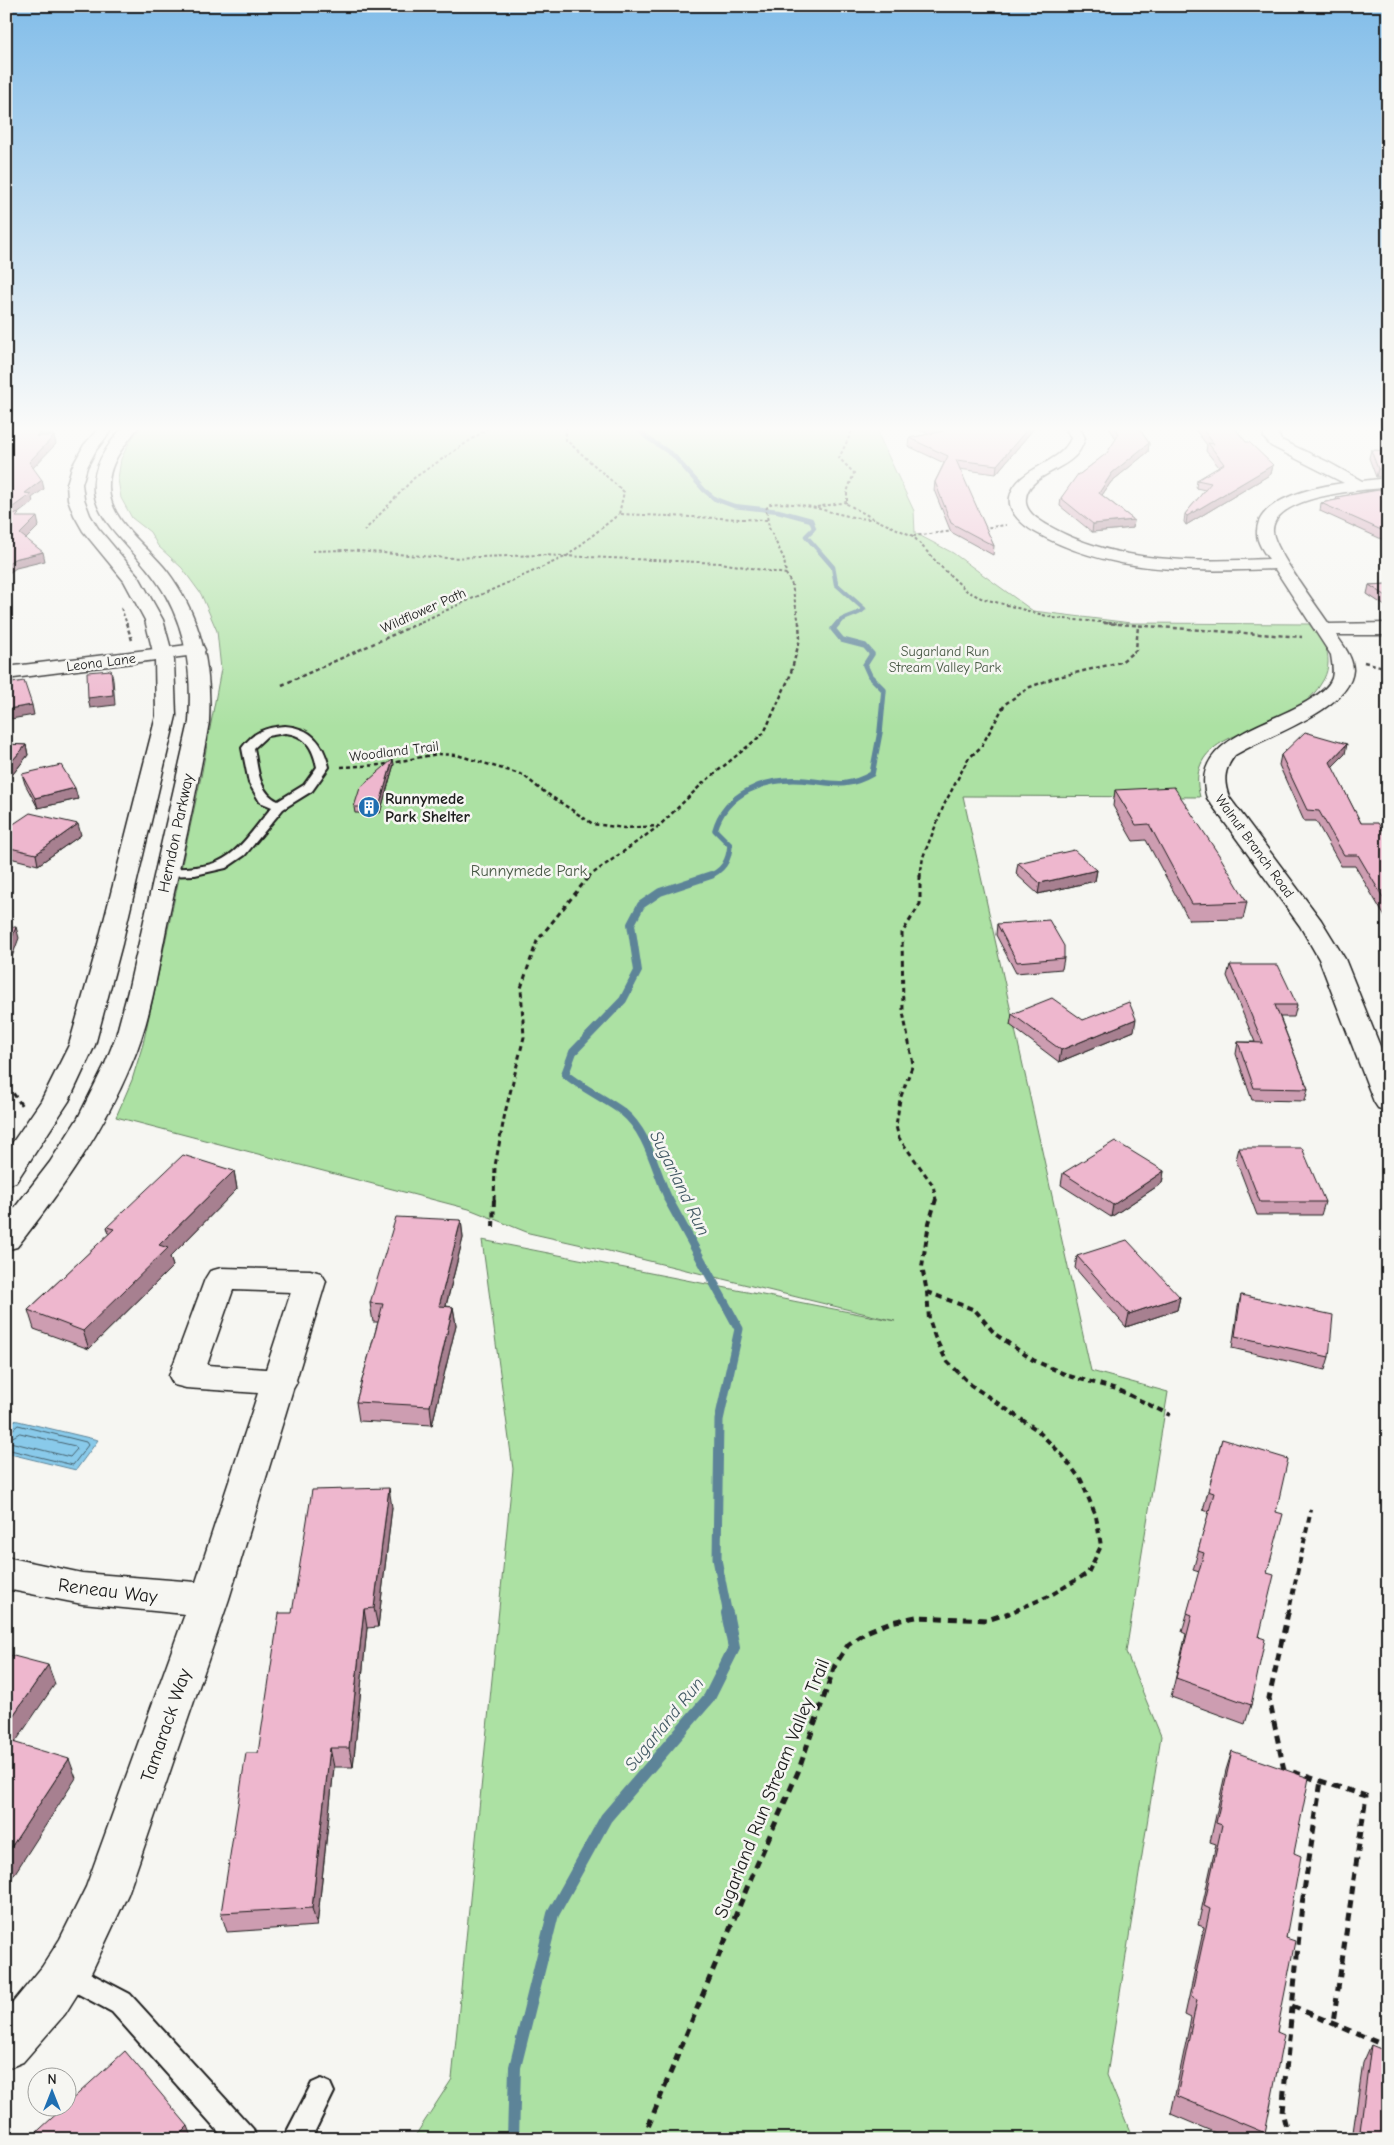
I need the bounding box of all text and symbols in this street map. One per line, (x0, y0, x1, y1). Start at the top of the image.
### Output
street label: Wildflower Path (378, 584, 468, 637)
park label: Sugarland Run Stream Valley Park (889, 643, 1001, 676)
street label: Leona Lane (65, 650, 137, 675)
street label: Woodland Trail (348, 738, 440, 765)
street label: Herndon Parkway (155, 771, 198, 894)
place label: Runnymede Park Shelter (385, 790, 470, 826)
street label: Walnut Branch Road (1212, 791, 1298, 901)
building icon: Runnymede Park Shelter (357, 795, 381, 819)
park label: Runnymede Park (471, 862, 587, 880)
water label: Sugarland Run (645, 1127, 714, 1239)
street label: Reneau Way (57, 1574, 159, 1608)
street label: Sugarland Run Stream Valley Trail (710, 1655, 834, 1921)
street label: Tamarack Way (136, 1665, 196, 1785)
water label: Sugarland Run (620, 1673, 708, 1775)
north arrow (28, 2068, 78, 2118)
text: N (47, 2071, 57, 2088)

